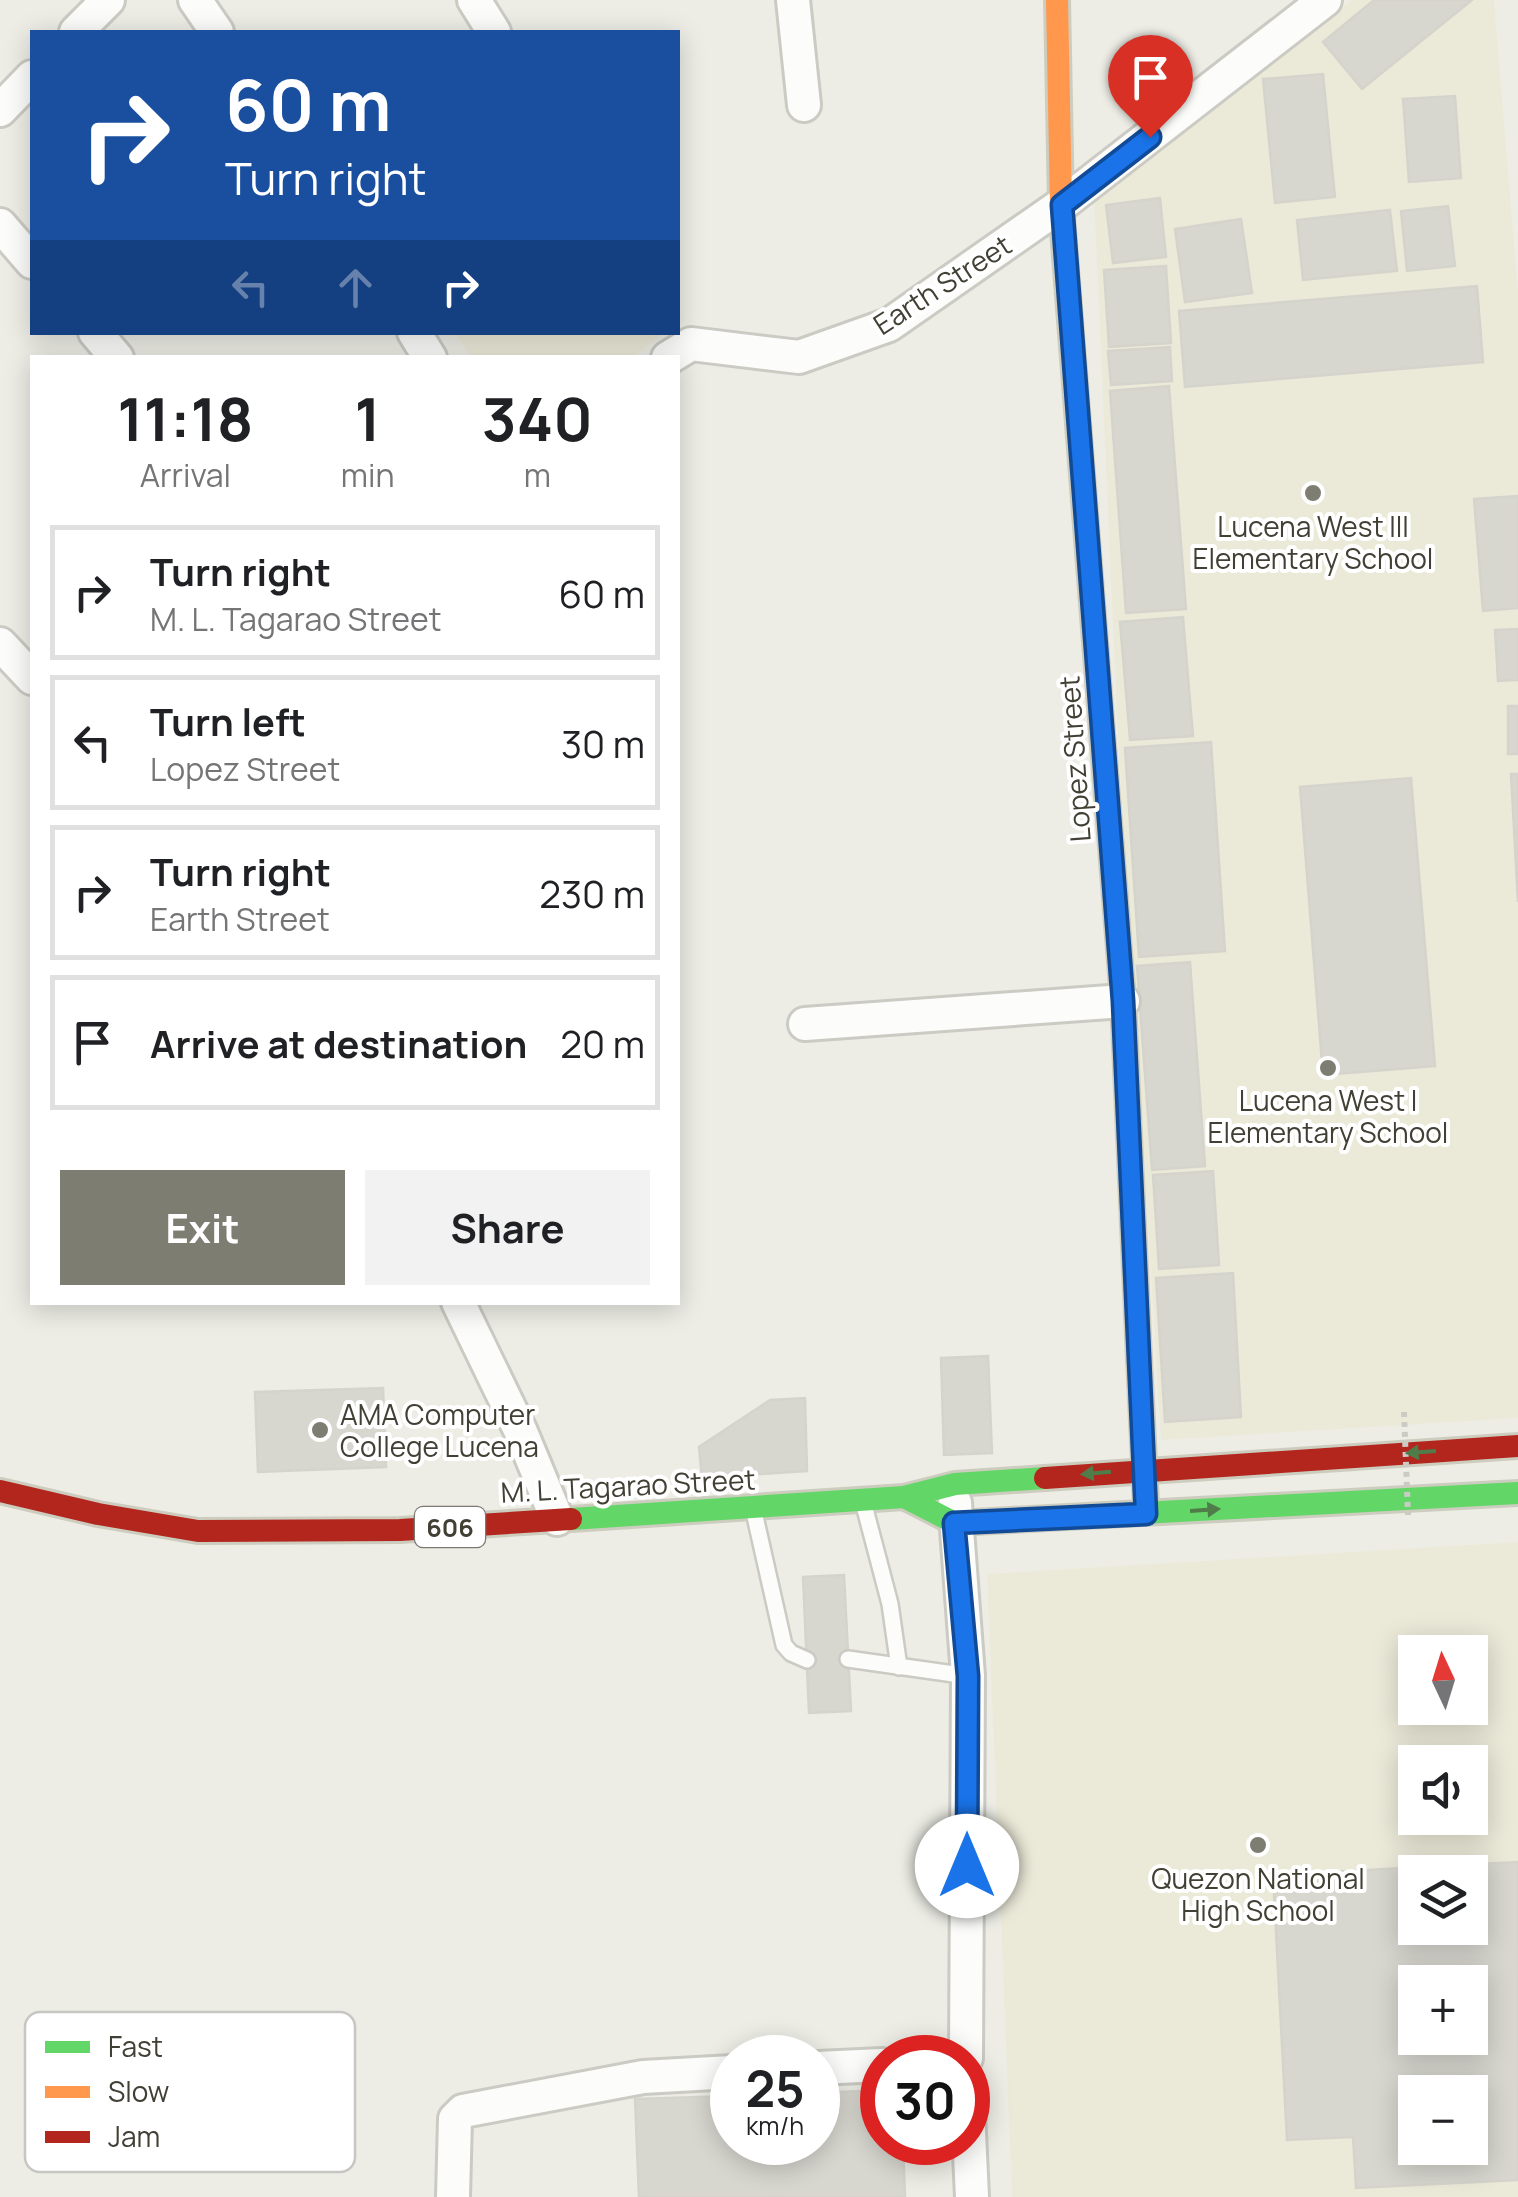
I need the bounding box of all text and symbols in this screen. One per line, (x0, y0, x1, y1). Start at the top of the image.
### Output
pin (1108, 35, 1193, 138)
icon: arrive (1123, 50, 1178, 105)
text: 60 m (225, 56, 392, 152)
icon: right (60, 70, 190, 200)
text: Turn right (225, 147, 426, 209)
street label: Earth Street (866, 225, 1018, 343)
icon: left (223, 260, 278, 315)
icon: ahead (328, 260, 383, 315)
icon: right (433, 260, 488, 315)
text: 11:18 (117, 377, 253, 459)
text: 1 (354, 377, 381, 459)
text: 340 (482, 377, 593, 459)
text: Arrival (140, 453, 231, 497)
text: min (341, 453, 394, 497)
text: m (524, 453, 551, 497)
marker: Lucena West III Elementary School (1302, 482, 1324, 504)
place label: Lucena West III Elementary School (1193, 507, 1433, 577)
text: Turn right (150, 545, 331, 597)
icon: right (65, 565, 120, 620)
text: 60 m (558, 567, 645, 619)
text: M. L. Tagarao Street (150, 597, 442, 641)
street label: Lopez Street (1049, 675, 1099, 843)
text: Turn left (150, 695, 306, 747)
icon: left (65, 715, 120, 770)
text: 30 m (561, 717, 645, 769)
text: Lopez Street (150, 747, 340, 791)
text: Turn right (150, 845, 331, 897)
icon: right (65, 865, 120, 920)
text: 230 m (539, 867, 645, 919)
text: Earth Street (150, 897, 330, 941)
icon: arrive (65, 1015, 120, 1070)
text: Arrive at destination (150, 1017, 527, 1069)
text: 20 m (560, 1017, 645, 1069)
marker: Lucena West I Elementary School (1317, 1057, 1339, 1079)
place label: Lucena West I Elementary School (1208, 1081, 1448, 1151)
button: Exit (60, 1170, 345, 1285)
button: Share (365, 1170, 650, 1285)
place label: AMA Computer College Lucena (340, 1395, 539, 1465)
marker: AMA Computer College Lucena (309, 1419, 331, 1441)
one-way arrow (1404, 1444, 1436, 1460)
street label: M. L. Tagarao Street (500, 1459, 756, 1511)
one-way arrow (1080, 1465, 1112, 1481)
one-way arrow (1189, 1502, 1221, 1518)
road number: 606 (415, 1507, 485, 1547)
north arrow (1398, 1635, 1488, 1725)
map controls (1398, 1635, 1488, 2165)
button: sound (1398, 1745, 1488, 1835)
position arrow (915, 1814, 1019, 1918)
marker: Quezon National High School (1247, 1834, 1269, 1856)
button: layers (1398, 1855, 1488, 1945)
place label: Quezon National High School (1151, 1859, 1365, 1929)
button: + (1398, 1965, 1488, 2055)
legend (25, 2012, 355, 2172)
text: Fast (108, 2027, 163, 2065)
speed limit sign: 30 (860, 2035, 990, 2165)
text: 25 (745, 2054, 805, 2122)
text: Slow (108, 2072, 169, 2110)
button: − (1398, 2075, 1488, 2165)
text: km/h (746, 2108, 804, 2143)
text: Jam (108, 2117, 160, 2155)

